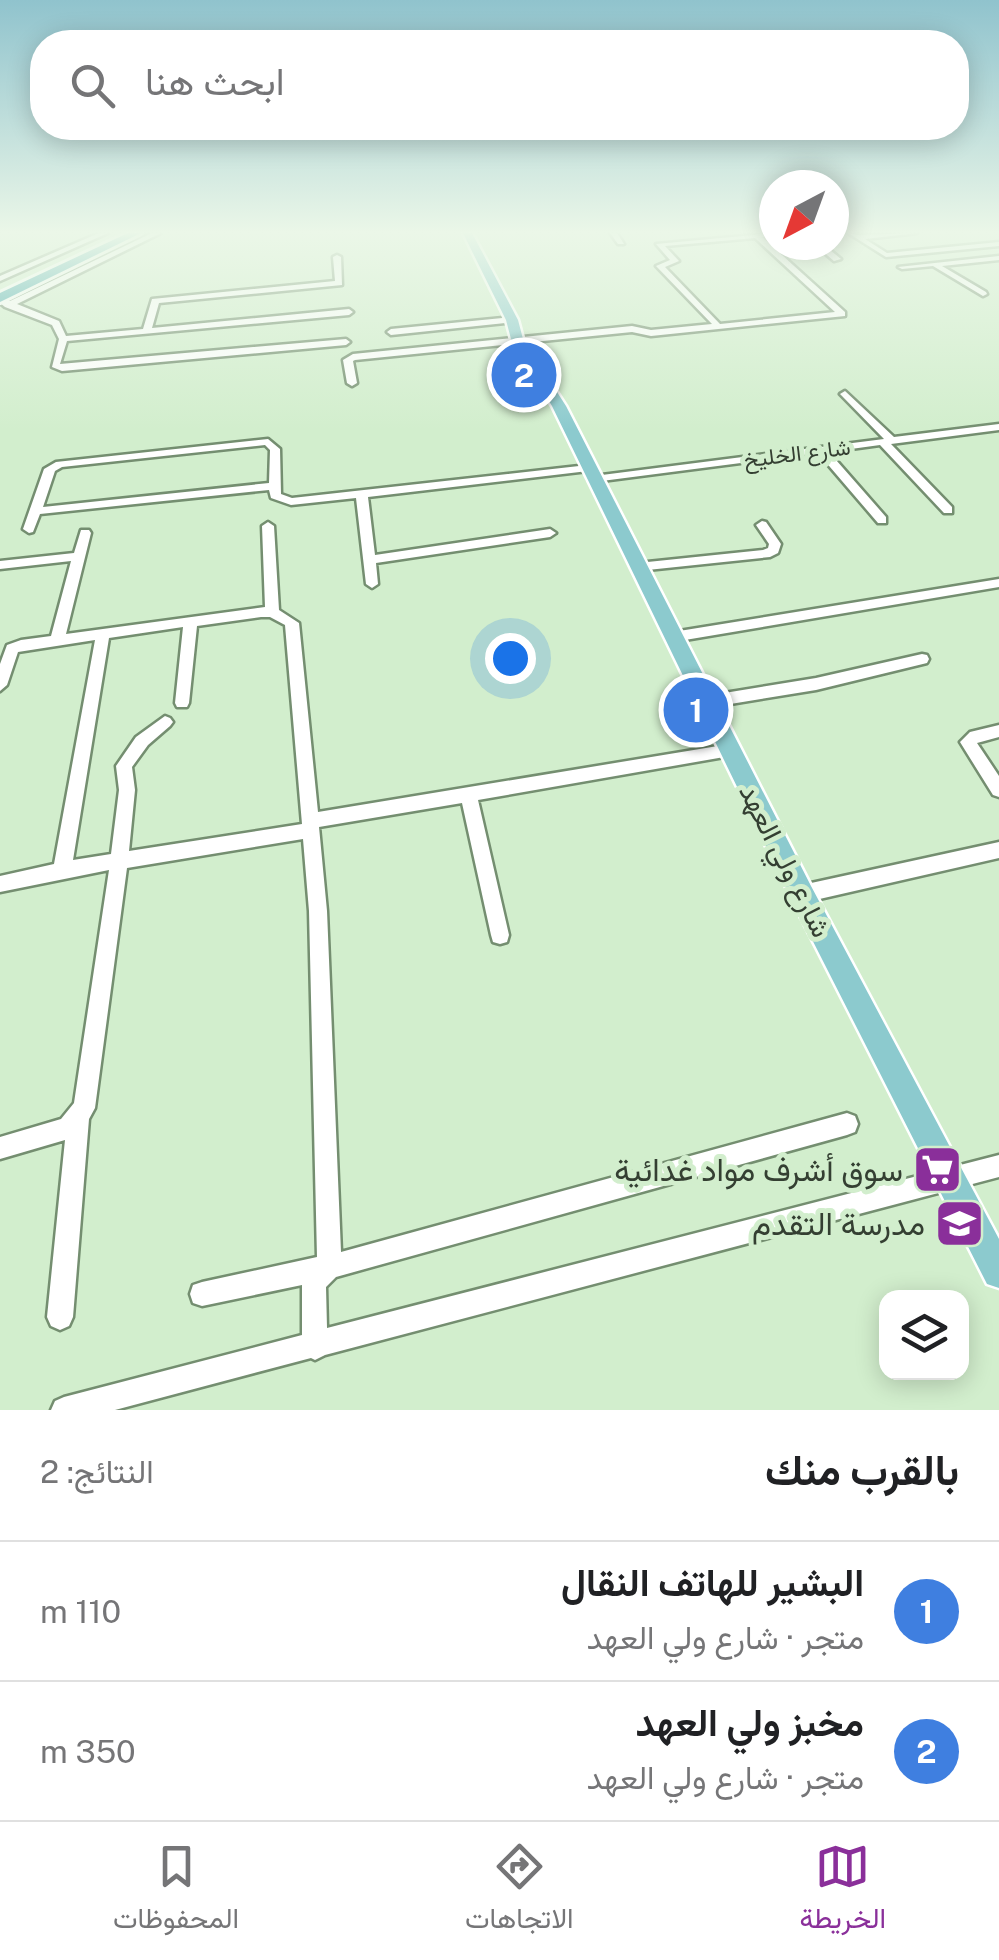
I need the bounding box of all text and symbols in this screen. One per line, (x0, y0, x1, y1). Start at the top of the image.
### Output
search box (30, 30, 969, 140)
icon: search (65, 58, 120, 113)
text: ابحث هنا (145, 59, 285, 104)
north arrow (759, 170, 849, 260)
pin: 2 (492, 338, 556, 412)
street label: شارع الخليخ (742, 434, 852, 474)
your location (485, 633, 536, 684)
pin: 1 (664, 672, 728, 748)
street label: شارع ولي العهد (727, 778, 839, 946)
supermarket icon: سوق أشرف مواد غدائية (912, 1143, 964, 1195)
place label: سوق أشرف مواد غدائية (614, 1151, 903, 1190)
school or university icon: مدرسة التقدم (934, 1197, 986, 1249)
place label: مدرسة التقدم (752, 1205, 925, 1245)
map controls (879, 1290, 969, 1380)
button: layers (879, 1290, 969, 1380)
text: بالقرب منك (765, 1445, 959, 1494)
text: النتائج: 2 (40, 1453, 154, 1490)
text: البشير للهاتف النقال (561, 1560, 864, 1605)
text: 110 m (40, 1593, 121, 1630)
text: 1 (920, 1593, 933, 1630)
text: متجر · شارع ولي العهد (587, 1619, 864, 1656)
text: مخبز ولي العهد (635, 1700, 864, 1745)
text: 350 m (40, 1733, 136, 1770)
text: 2 (916, 1733, 937, 1770)
text: متجر · شارع ولي العهد (587, 1759, 864, 1796)
tab: المحفوظات (113, 1839, 239, 1943)
tab: الاتجاهات (465, 1839, 574, 1943)
tab: الخريطة (799, 1839, 886, 1943)

